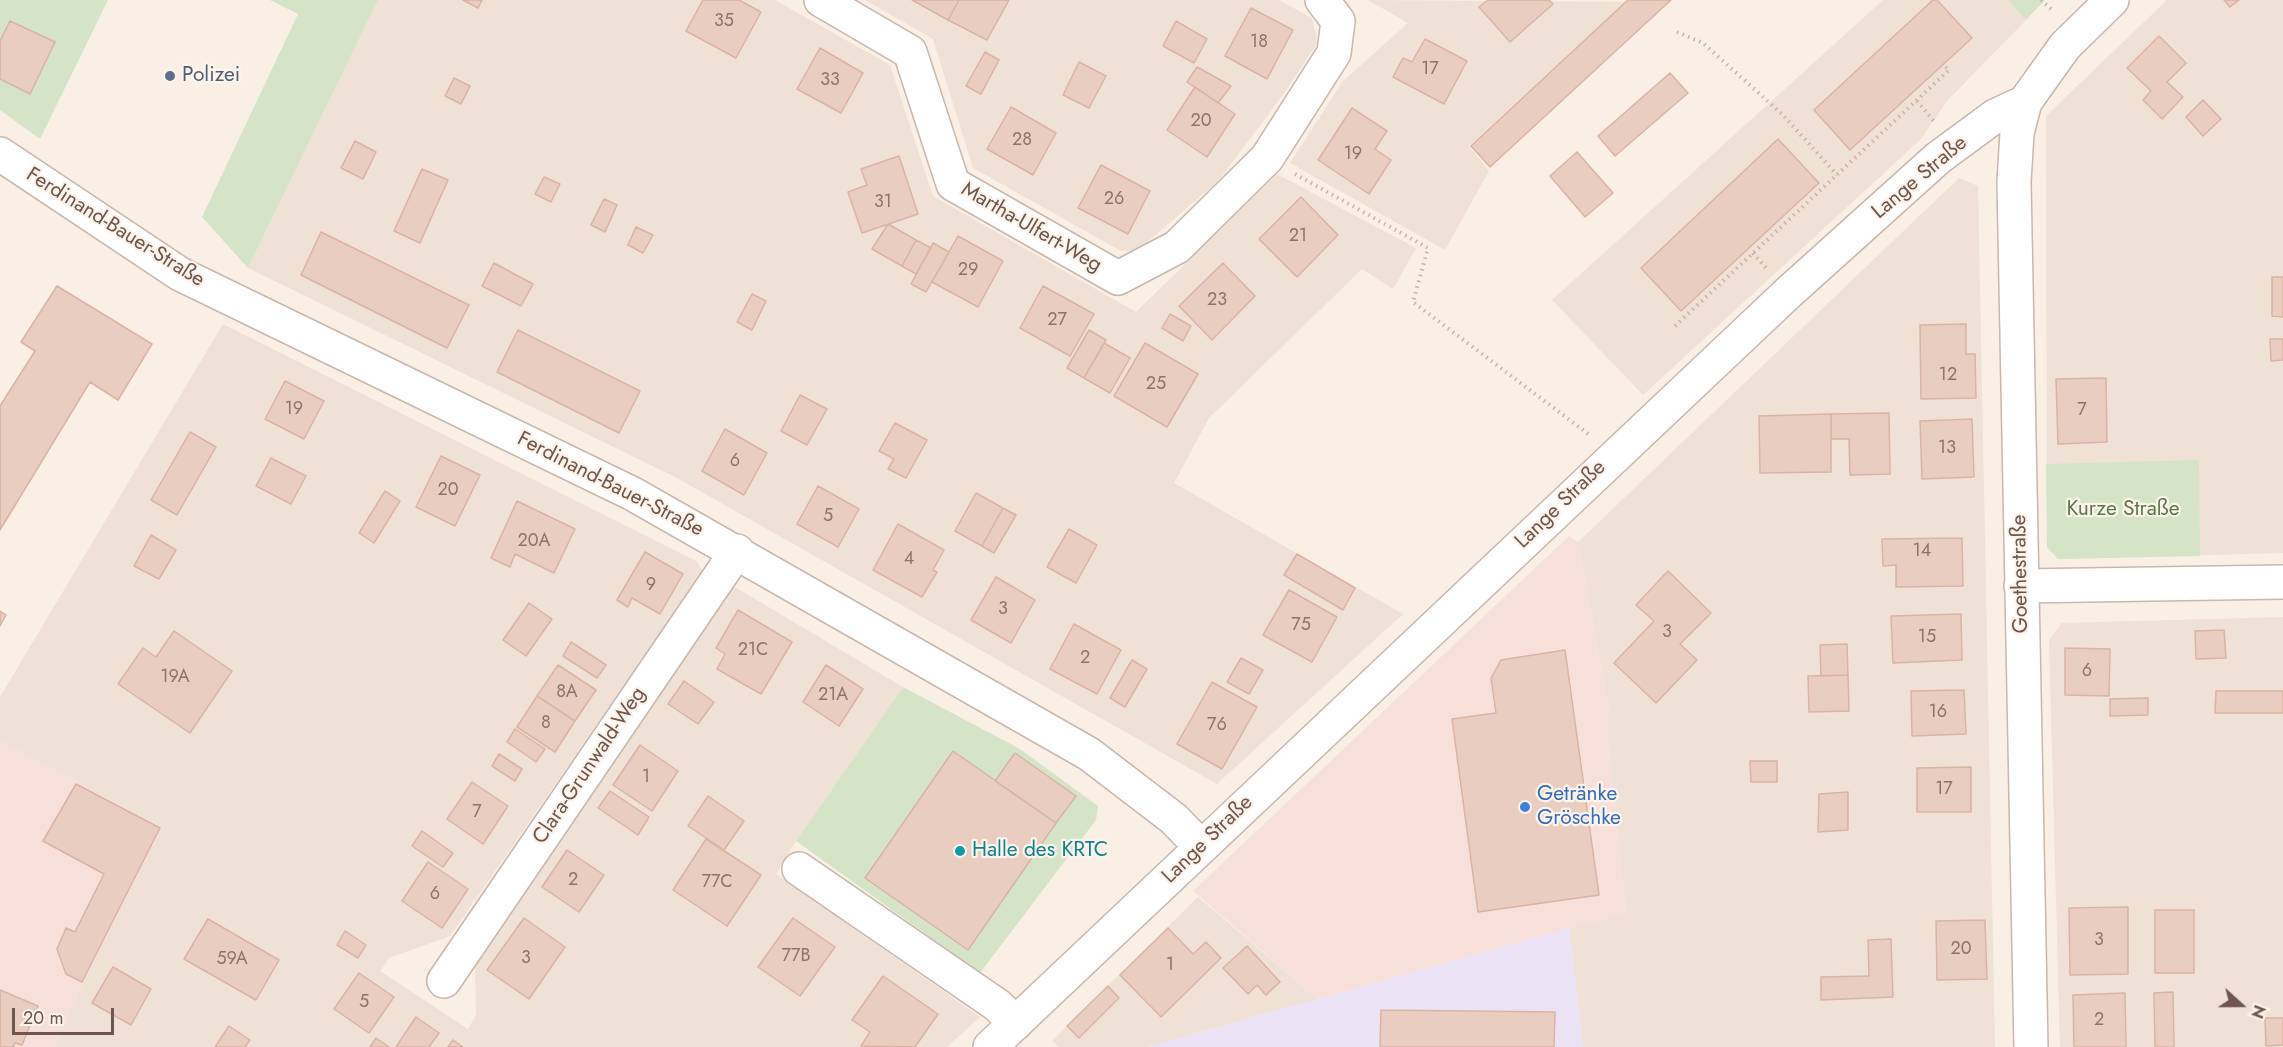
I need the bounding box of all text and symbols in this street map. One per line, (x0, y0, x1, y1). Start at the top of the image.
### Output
house number: 35 (714, 11, 734, 33)
house number: 18 (1250, 32, 1268, 54)
house number: 17 (1421, 59, 1439, 81)
place label: Polizei (182, 63, 240, 89)
marker: Polizei (163, 69, 177, 83)
house number: 33 (820, 70, 840, 92)
house number: 20 (1190, 111, 1212, 133)
house number: 28 (1012, 130, 1032, 152)
street label: Lange Straße (1867, 131, 1973, 225)
house number: 19 (1344, 144, 1362, 166)
street label: Ferdinand-Bauer-Straße (21, 163, 209, 293)
street label: Martha-Ulfert-Weg (956, 178, 1106, 278)
house number: 26 (1104, 189, 1124, 211)
house number: 31 (874, 192, 892, 214)
house number: 21 (1289, 226, 1307, 248)
house number: 29 (958, 260, 978, 282)
house number: 23 (1207, 290, 1227, 312)
house number: 27 (1047, 310, 1067, 332)
house number: 12 (1939, 365, 1957, 387)
house number: 25 (1146, 374, 1166, 396)
house number: 19 (285, 399, 303, 421)
house number: 7 (2077, 400, 2087, 422)
street label: Ferdinand-Bauer-Straße (513, 427, 707, 543)
house number: 13 (1938, 438, 1956, 460)
house number: 6 (730, 451, 740, 473)
street label: Lange Straße (1510, 456, 1612, 554)
house number: 20 (437, 480, 459, 502)
park label: Kurze Straße (2066, 497, 2180, 523)
house number: 5 (823, 506, 833, 528)
street label: Goethestraße (2007, 514, 2035, 634)
house number: 20A (518, 531, 550, 553)
house number: 14 (1913, 541, 1931, 563)
house number: 4 (904, 549, 914, 571)
house number: 9 (646, 575, 656, 597)
house number: 3 (998, 599, 1008, 621)
house number: 75 (1291, 615, 1311, 637)
house number: 3 (1662, 622, 1672, 644)
house number: 15 (1918, 627, 1936, 649)
house number: 21C (738, 640, 768, 662)
house number: 2 (1080, 648, 1090, 670)
house number: 6 (2082, 661, 2092, 683)
house number: 19A (160, 667, 190, 689)
house number: 8A (556, 682, 578, 704)
street label: Clara-Grunwald-Weg (528, 683, 652, 849)
house number: 21A (818, 685, 848, 707)
house number: 16 (1929, 702, 1947, 724)
house number: 8 (541, 713, 551, 735)
house number: 76 (1207, 715, 1227, 737)
house number: 1 (642, 767, 650, 789)
house number: 17 (1935, 779, 1953, 801)
place label: Getränke Gröschke (1537, 782, 1621, 832)
street label: Lange Straße (1157, 791, 1259, 889)
marker: Getränke Gröschke (1518, 800, 1532, 814)
house number: 7 (472, 802, 482, 824)
place label: Halle des KRTC (972, 838, 1108, 864)
marker: Halle des KRTC (953, 844, 967, 858)
house number: 2 (568, 870, 578, 892)
house number: 77C (702, 872, 732, 894)
house number: 6 (430, 884, 440, 906)
house number: 3 (2094, 930, 2104, 952)
house number: 20 (1950, 939, 1972, 961)
house number: 77B (782, 946, 810, 968)
house number: 3 (521, 948, 531, 970)
house number: 59A (216, 949, 248, 971)
house number: 1 (1166, 955, 1174, 977)
north arrow (2211, 975, 2271, 1035)
house number: 5 (359, 992, 369, 1014)
scale bar (15, 996, 117, 1034)
text: N (2245, 1002, 2271, 1022)
text: 20 m (23, 1005, 63, 1031)
house number: 2 (2094, 1010, 2104, 1032)

